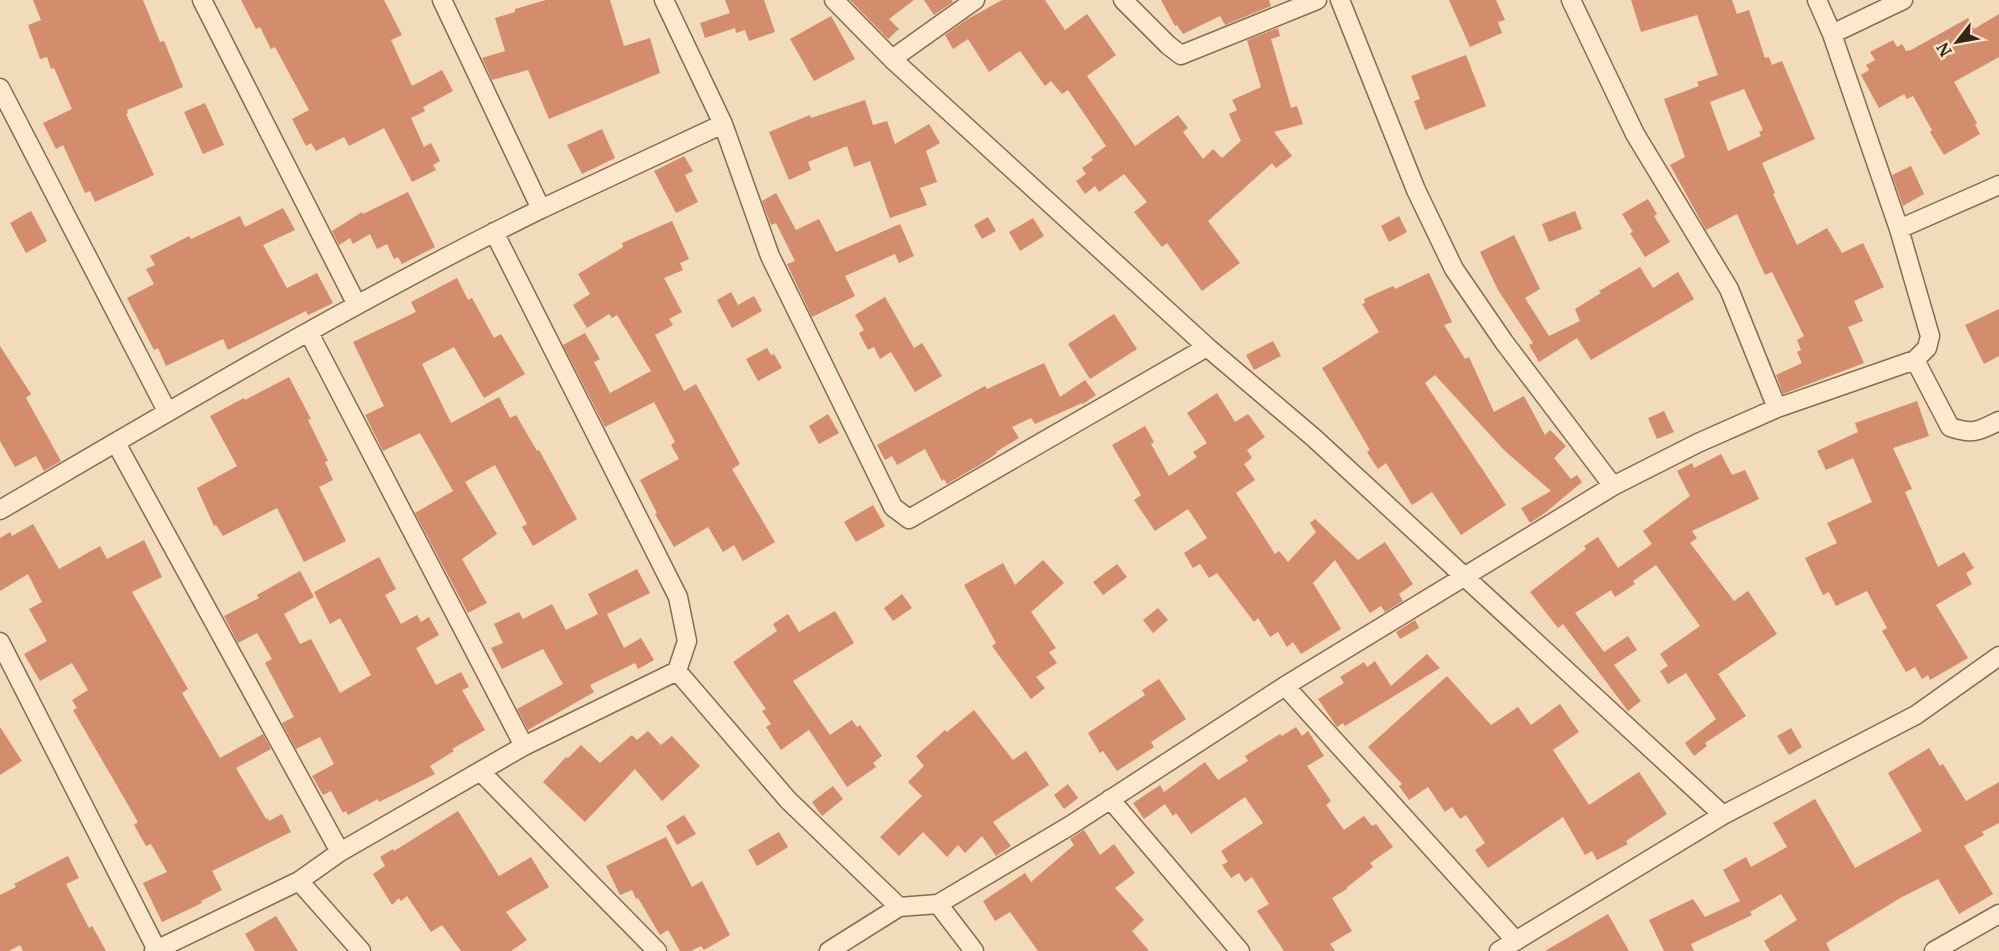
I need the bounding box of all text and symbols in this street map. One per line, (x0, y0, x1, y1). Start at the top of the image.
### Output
north arrow (1927, 12, 1987, 72)
text: N (1932, 39, 1956, 60)

